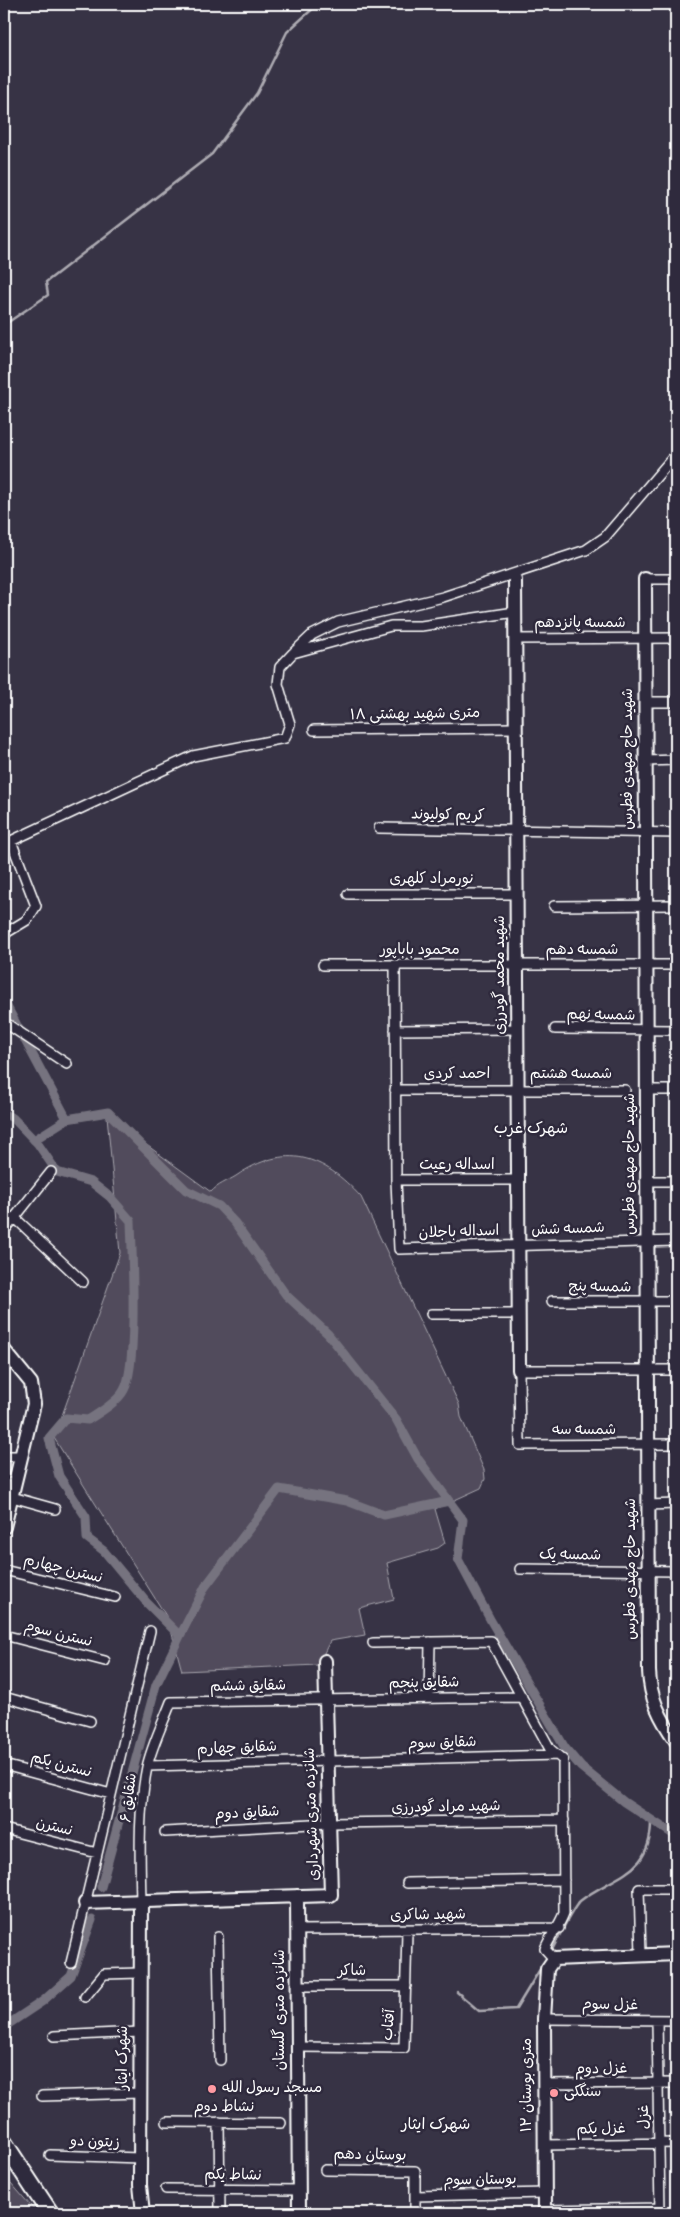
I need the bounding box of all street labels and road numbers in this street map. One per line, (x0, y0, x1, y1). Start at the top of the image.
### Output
street label: شمسه پانزدهم (534, 615, 626, 634)
street label: شهید حاج مهدی فطرس (620, 688, 638, 830)
street label: ۱۸ متری شهید بهشتی (350, 705, 480, 725)
street label: کریم کولیوند (411, 806, 485, 827)
street label: نورمراد کلهری (390, 871, 474, 889)
street label: شهید محمد گودرزی (490, 915, 510, 1035)
street label: محمود باباپور (379, 942, 460, 960)
street label: شمسه دهم (546, 942, 618, 961)
street label: شمسه نهم (566, 1006, 636, 1027)
street label: احمد کردی (424, 1066, 490, 1084)
street label: شمسه هشتم (530, 1066, 612, 1085)
street label: شهید حاج مهدی فطرس (622, 1093, 640, 1235)
street label: اسداله رعیت (419, 1157, 495, 1175)
street label: شمسه شش (531, 1220, 605, 1240)
street label: اسداله باجلان (418, 1223, 500, 1243)
street label: شمسه پنج (568, 1278, 632, 1298)
street label: شمسه سه (552, 1422, 616, 1440)
street label: شهید حاج مهدی فطرس (623, 1498, 641, 1640)
street label: شمسه یک (539, 1546, 601, 1566)
street label: نسترن چهارم (22, 1552, 104, 1588)
street label: نسترن سوم (22, 1618, 94, 1653)
street label: شقایق پنجم (389, 1674, 460, 1695)
street label: شقایق ششم (210, 1677, 286, 1698)
street label: شقایق سوم (407, 1734, 477, 1755)
street label: شقایق چهارم (197, 1739, 277, 1759)
street label: شانزده متری شهرداری (302, 1747, 324, 1881)
street label: نسترن یکم (28, 1749, 93, 1784)
street label: شقایق ۶ (118, 1772, 142, 1824)
street label: شهید مراد گودرزی (391, 1796, 501, 1818)
street label: شقایق دوم (214, 1803, 280, 1826)
street label: نسترن (34, 1815, 74, 1841)
street label: شهید شاکری (390, 1906, 466, 1926)
street label: شانزده متری گلستان (270, 1949, 290, 2071)
street label: شاکر (336, 1963, 366, 1981)
street label: غزل سوم (582, 1997, 638, 2016)
street label: آفتاب (379, 2007, 400, 2042)
street label: شهرک ایثار (115, 2026, 133, 2091)
street label: ۱۲ متری بوستان (519, 2038, 537, 2132)
street label: غزل دوم (575, 2061, 627, 2080)
street label: نشاط دوم (194, 2099, 254, 2118)
street label: غزل (636, 2105, 654, 2129)
street label: غزل یکم (576, 2121, 626, 2140)
street label: زیتون دو (69, 2133, 120, 2153)
street label: بوستان دهم (333, 2146, 407, 2167)
street label: نشاط یکم (204, 2166, 262, 2187)
street label: بوستان سوم (443, 2171, 517, 2192)

